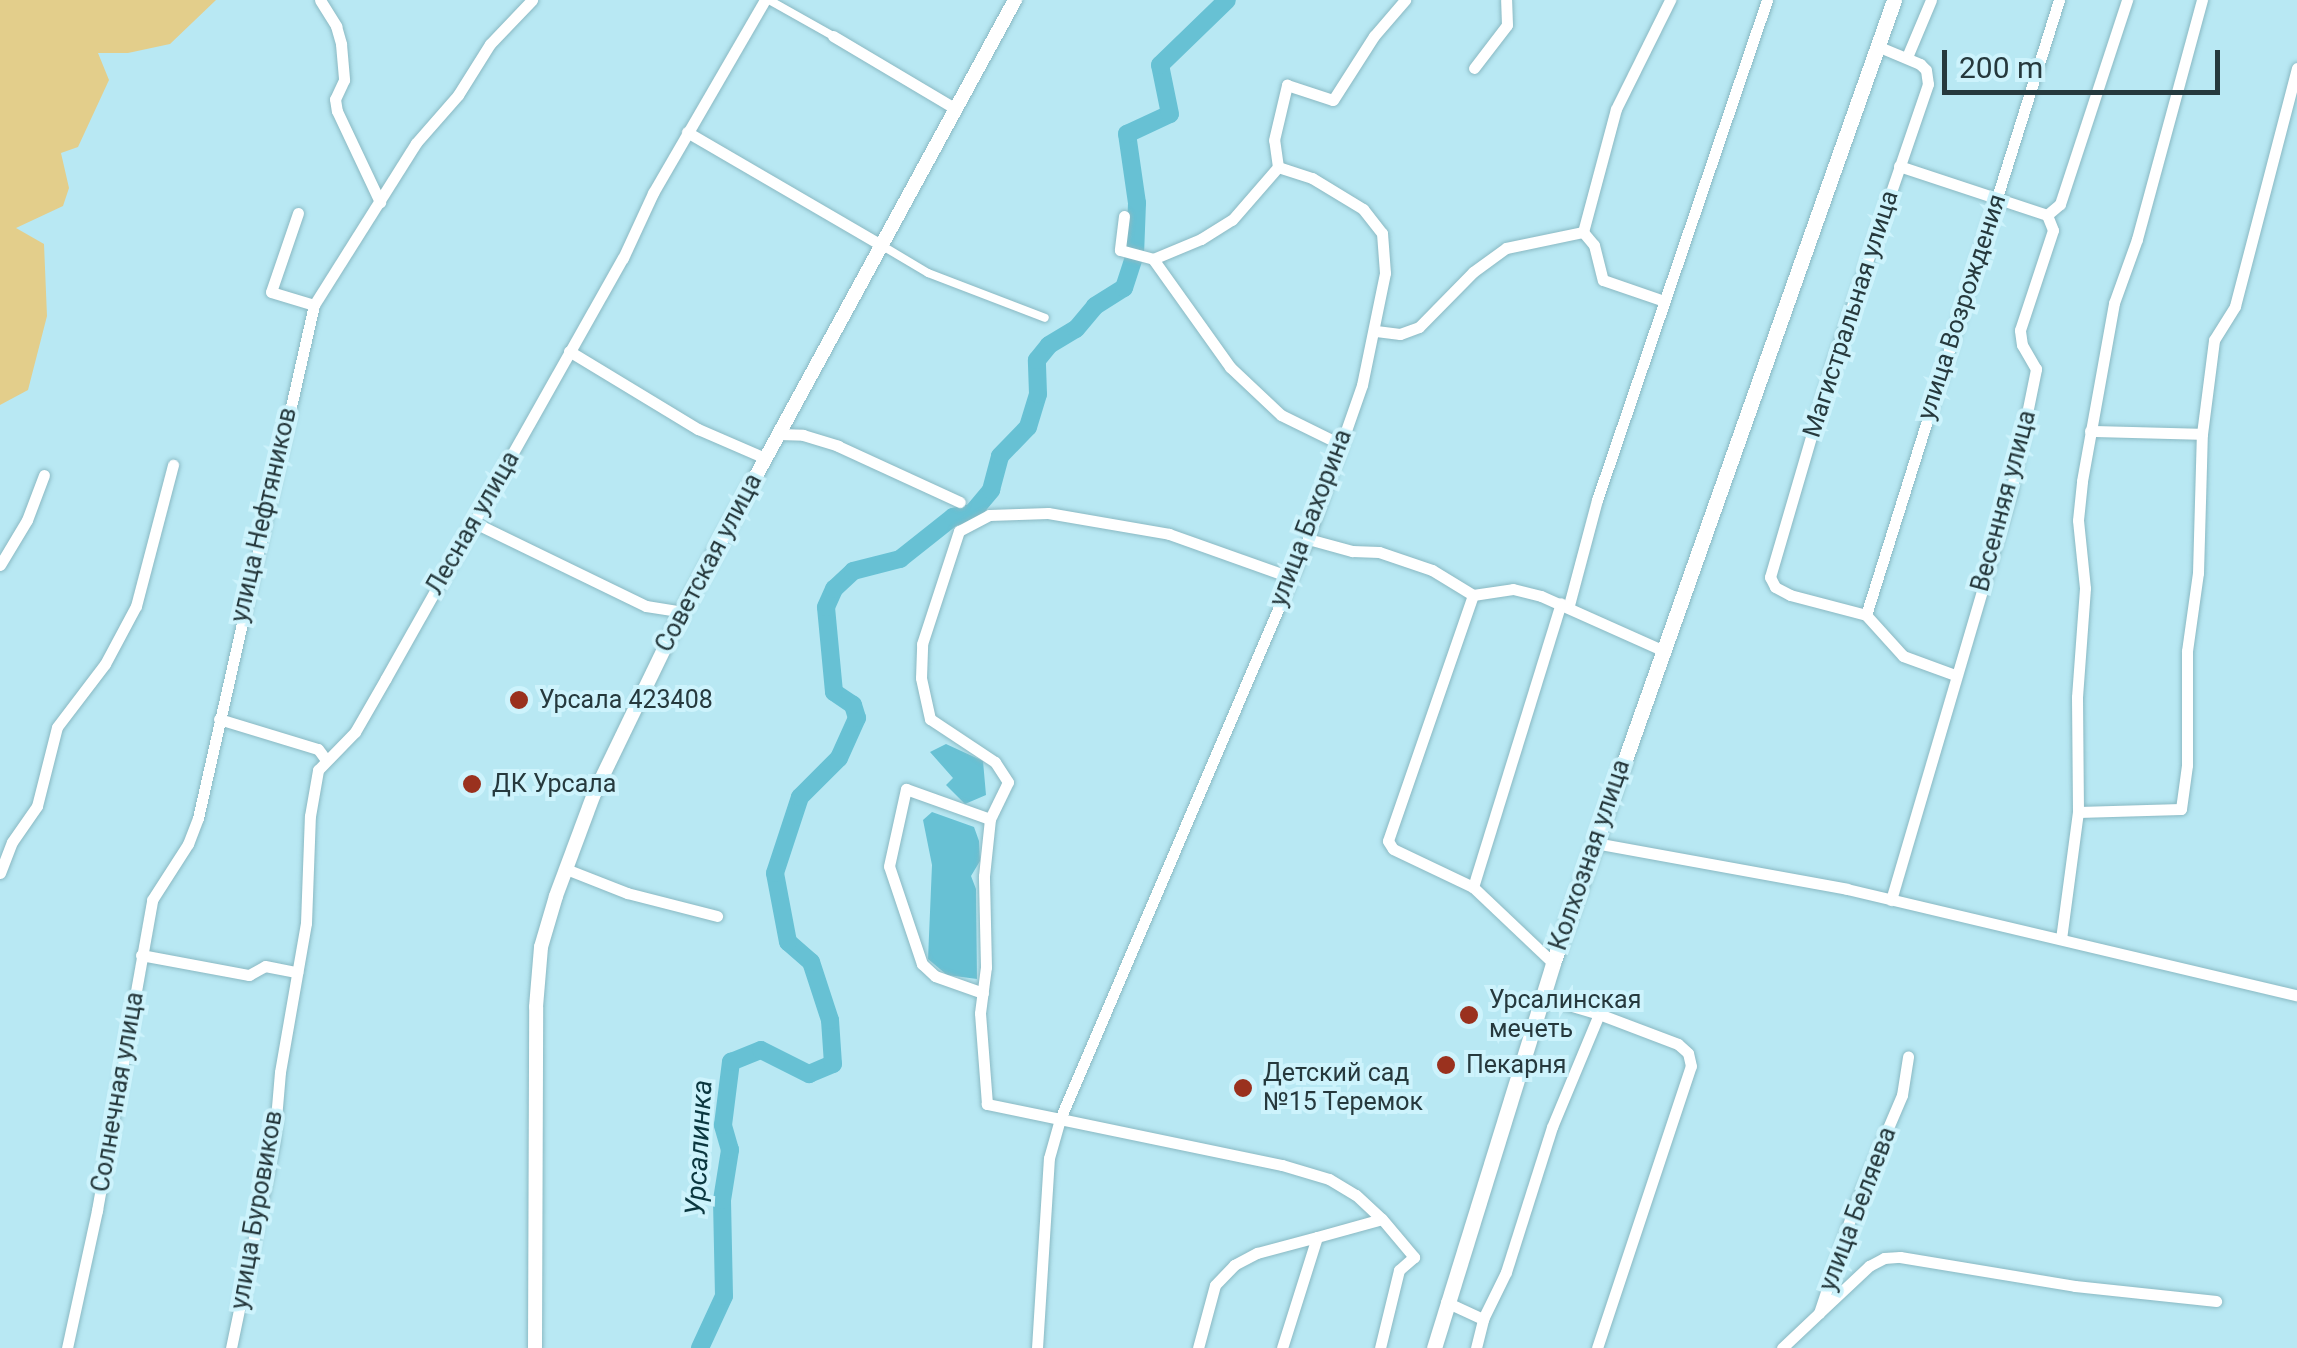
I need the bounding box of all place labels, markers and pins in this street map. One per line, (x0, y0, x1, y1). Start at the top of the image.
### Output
place label: Урсала 423408 (539, 685, 713, 715)
marker: Урсала 423408 (508, 689, 530, 711)
place label: ДК Урсала (492, 769, 616, 799)
marker: ДК Урсала (461, 773, 483, 795)
place label: Урсалинская мечеть (1489, 986, 1641, 1045)
marker: Урсалинская мечеть (1458, 1004, 1480, 1026)
place label: Пекарня (1466, 1050, 1566, 1080)
marker: Пекарня (1435, 1054, 1457, 1076)
place label: Детский сад №15 Теремок (1263, 1059, 1424, 1118)
marker: Детский сад №15 Теремок (1232, 1077, 1254, 1099)

